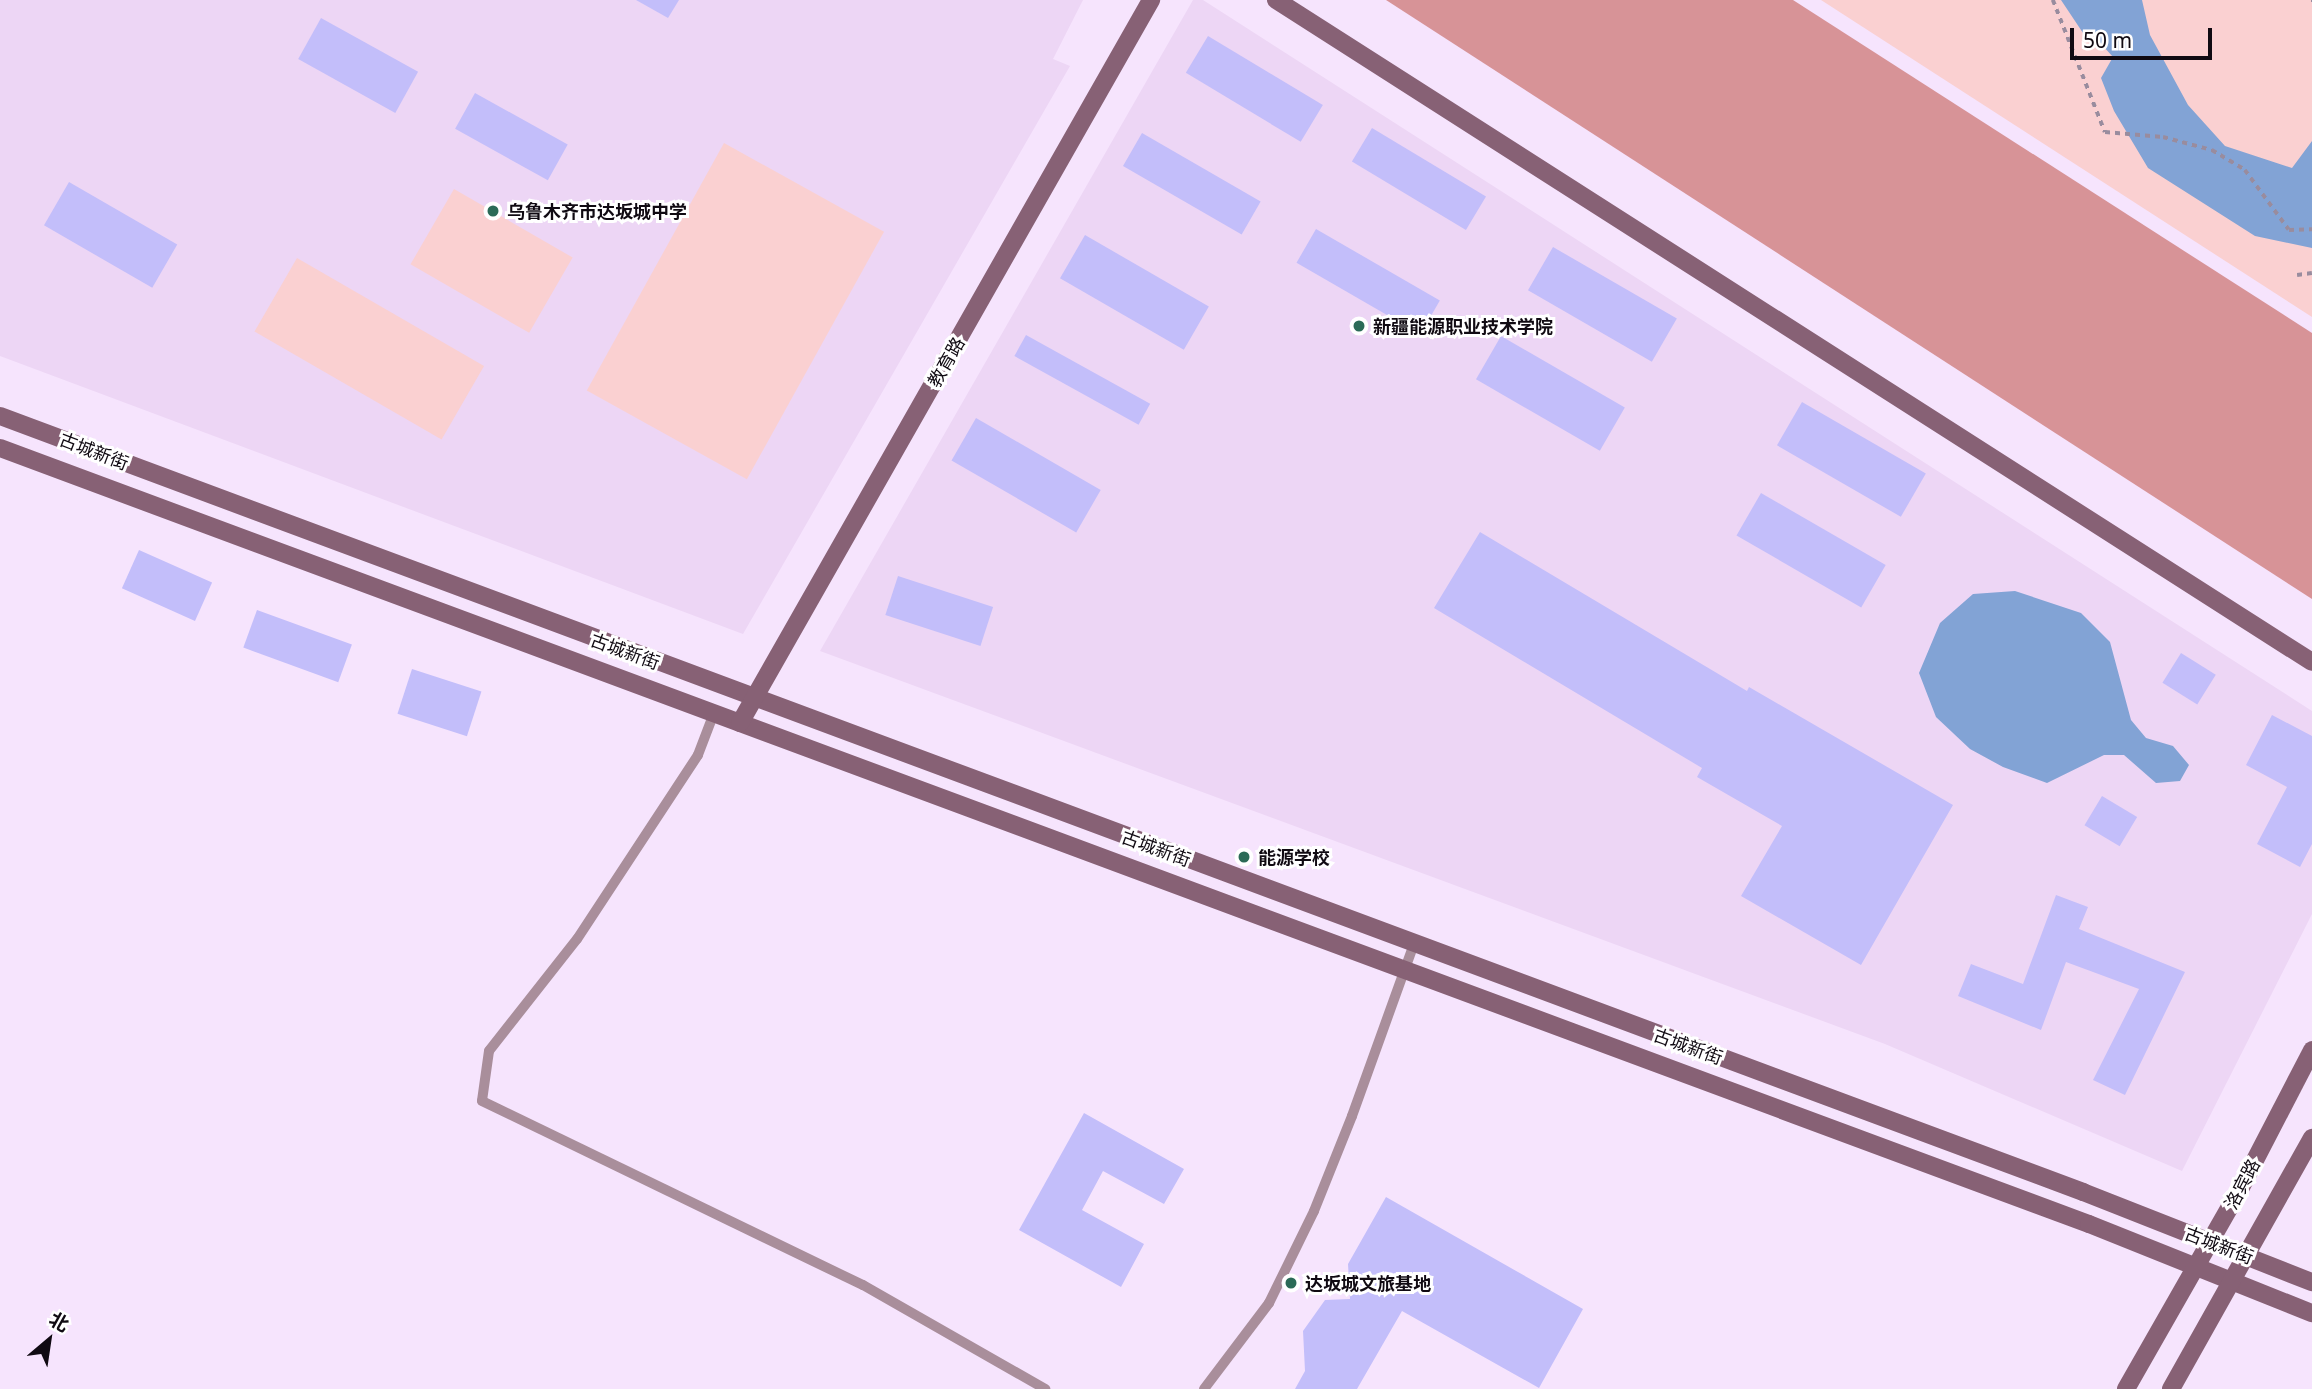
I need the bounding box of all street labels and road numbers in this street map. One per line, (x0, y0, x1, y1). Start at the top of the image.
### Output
street label: 教育路 (923, 333, 969, 391)
street label: 古城新街 (57, 428, 131, 474)
street label: 古城新街 (587, 629, 663, 673)
street label: 古城新街 (1118, 826, 1194, 870)
street label: 古城新街 (1650, 1024, 1726, 1068)
street label: 洛宾路 (2220, 1155, 2264, 1213)
street label: 古城新街 (2182, 1222, 2256, 1268)

